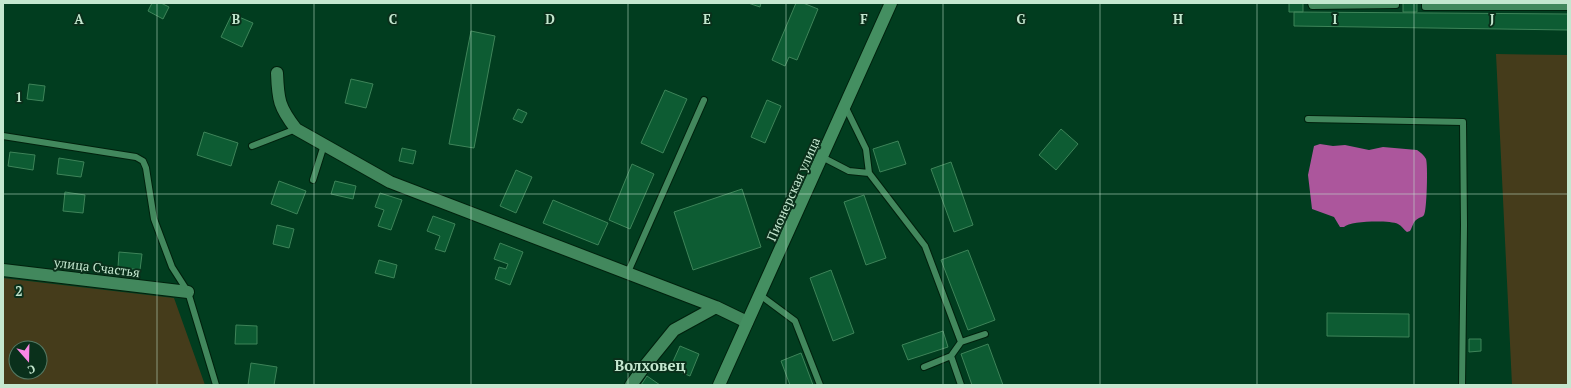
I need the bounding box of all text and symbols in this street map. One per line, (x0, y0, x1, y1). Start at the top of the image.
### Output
text: A (74, 10, 84, 28)
text: B (232, 10, 240, 28)
text: C (389, 10, 397, 28)
text: D (545, 10, 555, 28)
text: E (703, 10, 711, 28)
text: F (860, 10, 868, 28)
text: G (1016, 10, 1026, 28)
text: H (1173, 10, 1183, 28)
text: I (1333, 10, 1338, 28)
text: J (1490, 10, 1495, 28)
text: 1 (15, 88, 23, 106)
street label: Пионерская улица (762, 134, 824, 244)
street label: улица Счастья (52, 253, 141, 281)
text: 2 (15, 282, 23, 300)
north arrow (8, 340, 48, 380)
district label: Волховец (615, 355, 685, 375)
text: С (26, 362, 37, 377)

